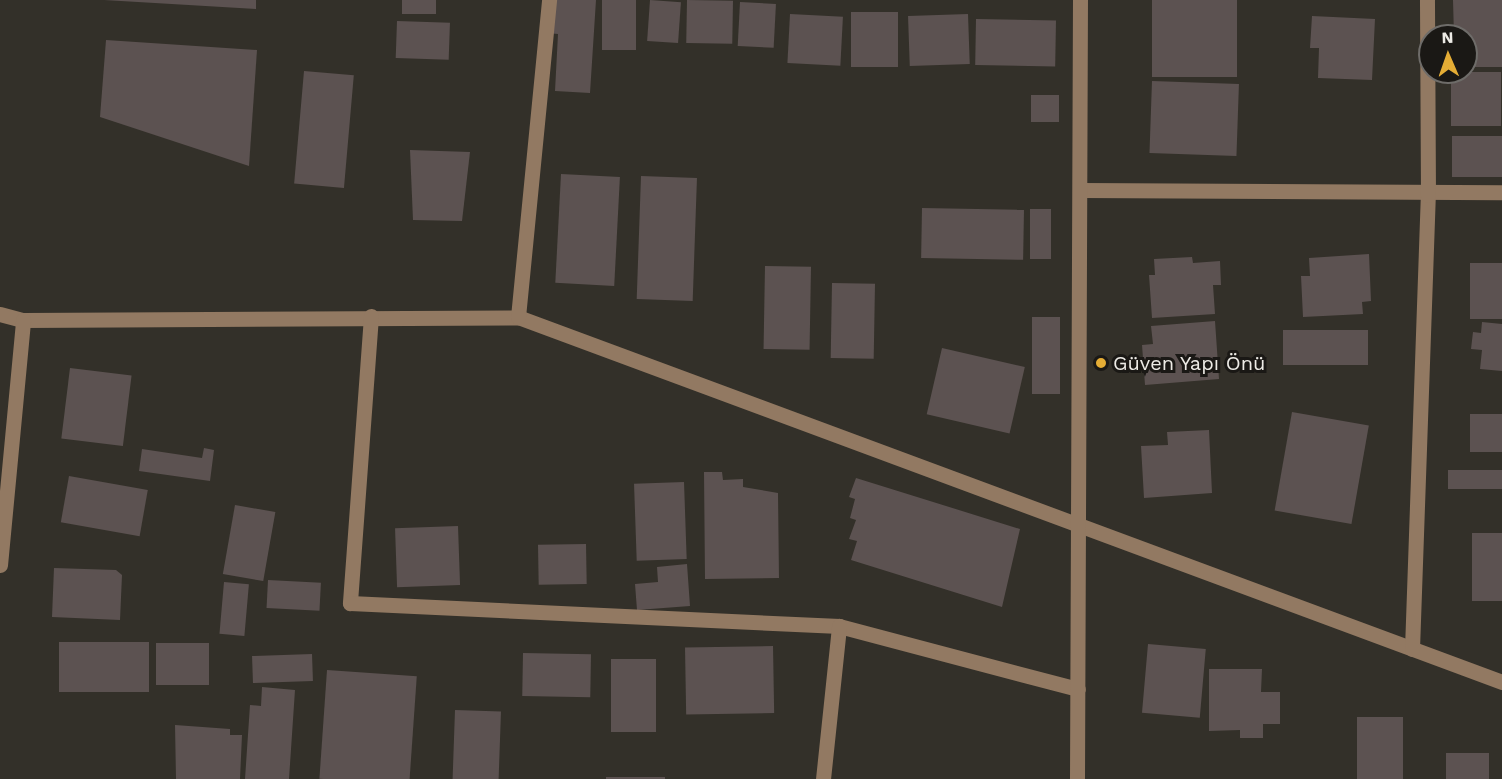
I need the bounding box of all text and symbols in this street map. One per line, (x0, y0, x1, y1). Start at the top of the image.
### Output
north arrow (1418, 24, 1478, 84)
text: N (1441, 28, 1454, 47)
place label: Güven Yapı Önü (1113, 351, 1266, 375)
marker: Güven Yapı Önü (1094, 356, 1108, 370)

